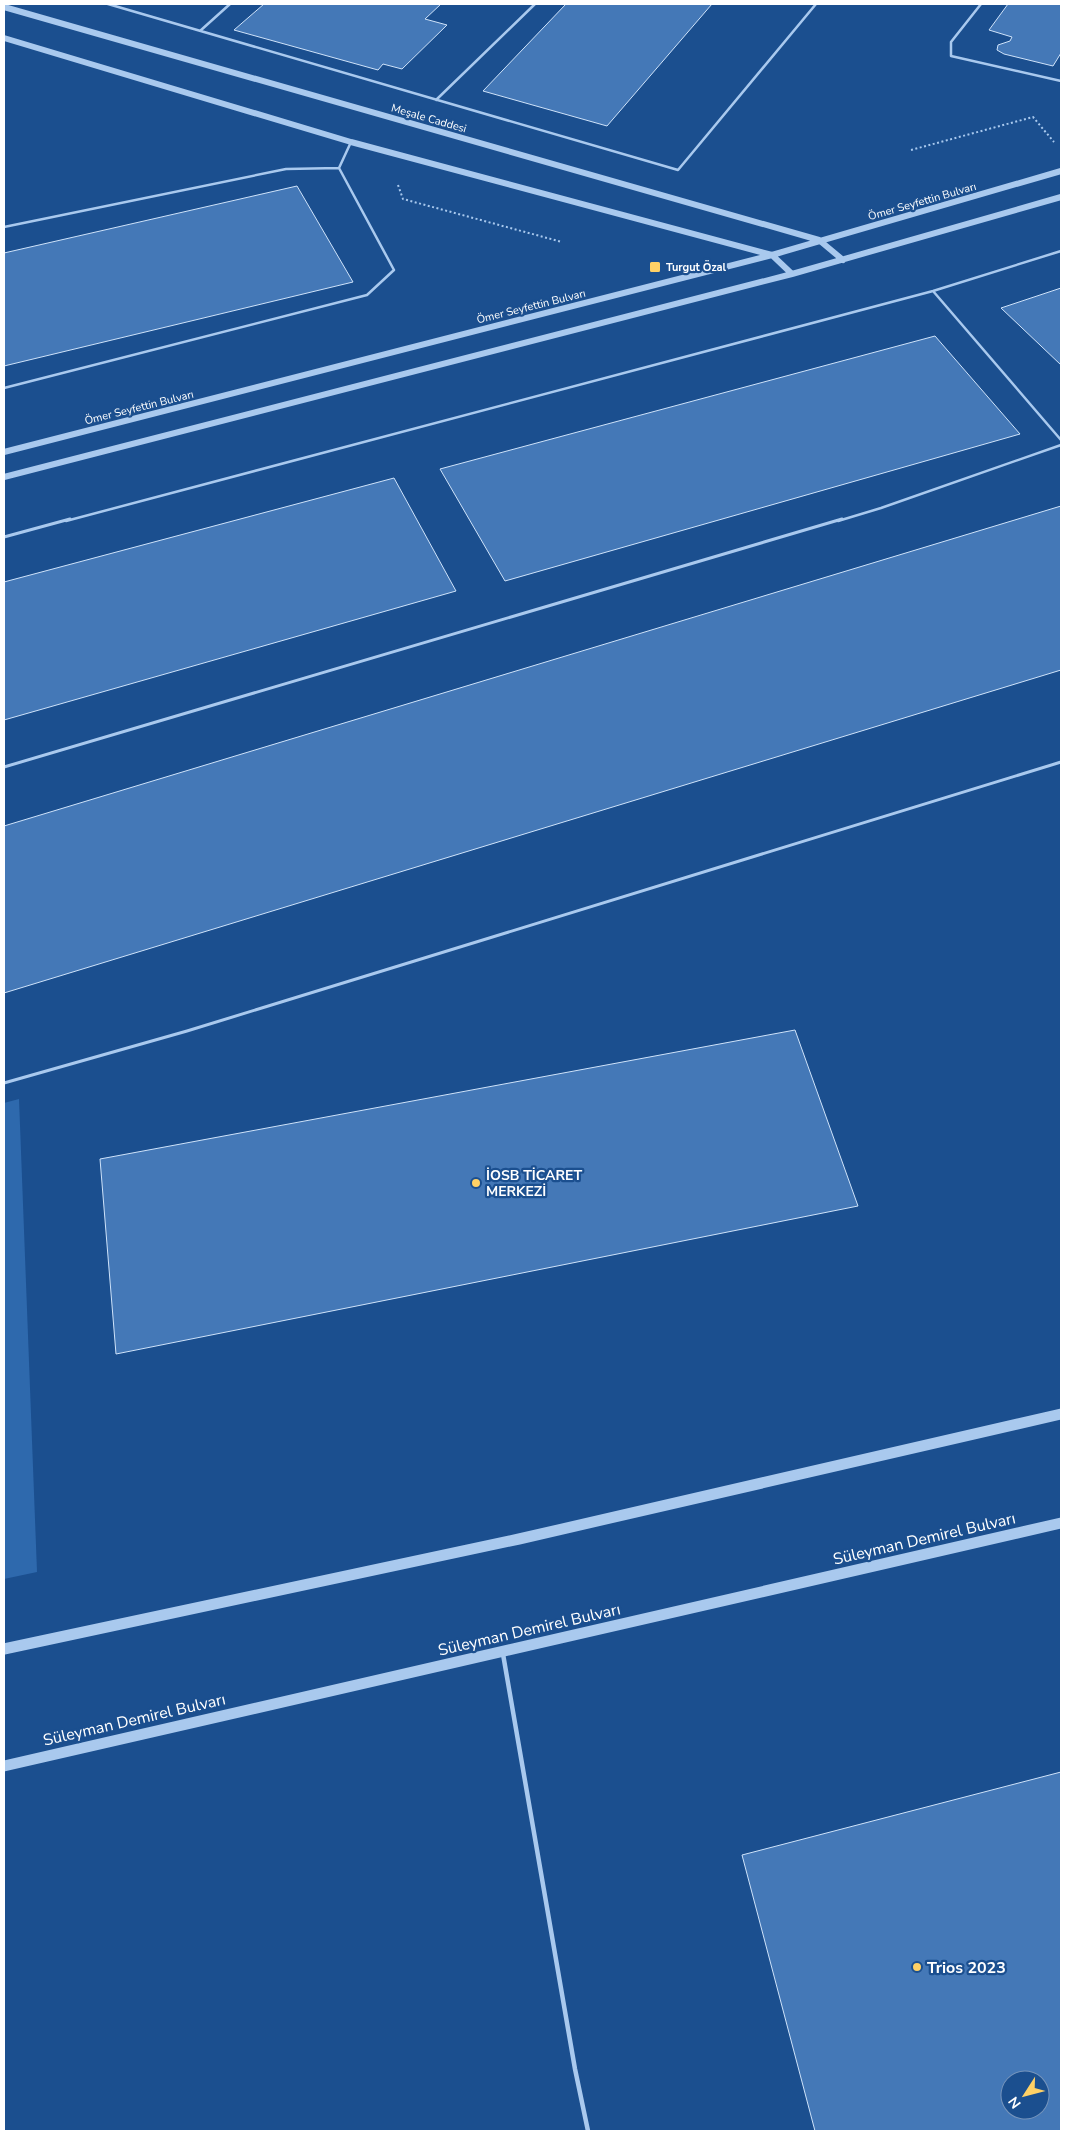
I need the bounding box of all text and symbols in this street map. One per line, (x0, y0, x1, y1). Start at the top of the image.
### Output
street label: Meşale Caddesi (389, 101, 468, 136)
street label: Ömer Seyfettin Bulvarı (866, 179, 978, 224)
place label: Turgut Özal (666, 259, 727, 275)
marker: Turgut Özal (648, 260, 662, 274)
street label: Ömer Seyfettin Bulvarı (475, 286, 587, 327)
street label: Ömer Seyfettin Bulvarı (83, 387, 195, 428)
place label: İOSB TİCARET MERKEZİ (486, 1166, 582, 1201)
marker: İOSB TİCARET MERKEZİ (470, 1177, 482, 1189)
street label: Süleyman Demirel Bulvarı (831, 1507, 1018, 1571)
street label: Süleyman Demirel Bulvarı (436, 1598, 623, 1662)
street label: Süleyman Demirel Bulvarı (41, 1688, 228, 1752)
place label: Trios 2023 (927, 1957, 1006, 1979)
marker: Trios 2023 (911, 1961, 923, 1973)
north arrow (1000, 2070, 1050, 2120)
text: N (1004, 2093, 1026, 2112)

